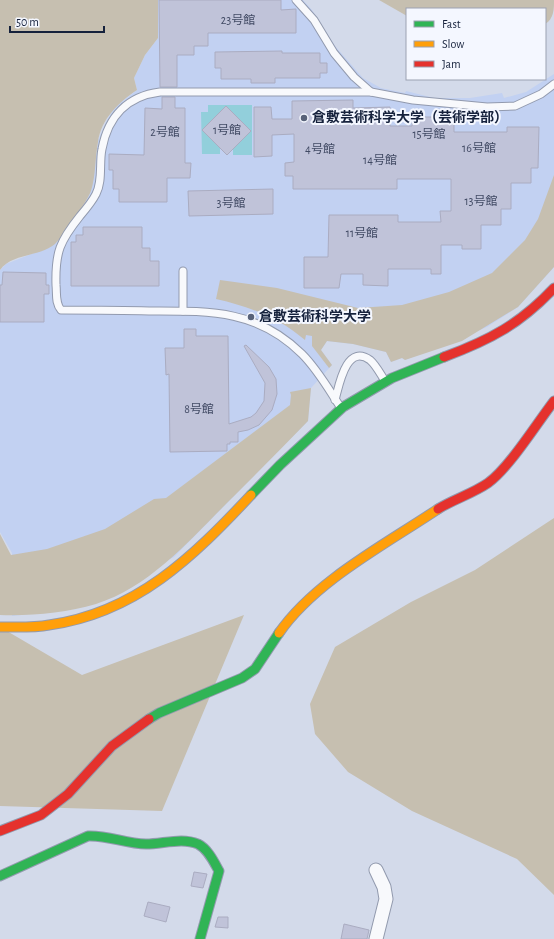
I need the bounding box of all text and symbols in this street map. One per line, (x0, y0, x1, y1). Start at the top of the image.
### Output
scale bar (10, 8, 104, 34)
legend (406, 8, 546, 80)
house number: 23号館 (221, 14, 255, 26)
text: 50 m (16, 16, 39, 28)
text: Fast (442, 18, 461, 30)
text: Slow (442, 38, 464, 50)
text: Jam (442, 58, 461, 70)
place label: 倉敷芸術科学大学（芸術学部） (312, 109, 508, 125)
marker: 倉敷芸術科学大学（芸術学部） (299, 113, 309, 123)
house number: 1号館 (213, 124, 241, 136)
house number: 2号館 (150, 126, 180, 138)
house number: 15号館 (412, 128, 446, 140)
house number: 16号館 (462, 142, 496, 154)
house number: 4号館 (305, 143, 335, 155)
house number: 14号館 (363, 154, 397, 166)
house number: 13号館 (464, 195, 498, 207)
house number: 3号館 (217, 197, 245, 209)
house number: 11号館 (346, 227, 378, 239)
place label: 倉敷芸術科学大学 (259, 308, 371, 324)
marker: 倉敷芸術科学大学 (246, 312, 256, 322)
house number: 8号館 (184, 403, 214, 415)

